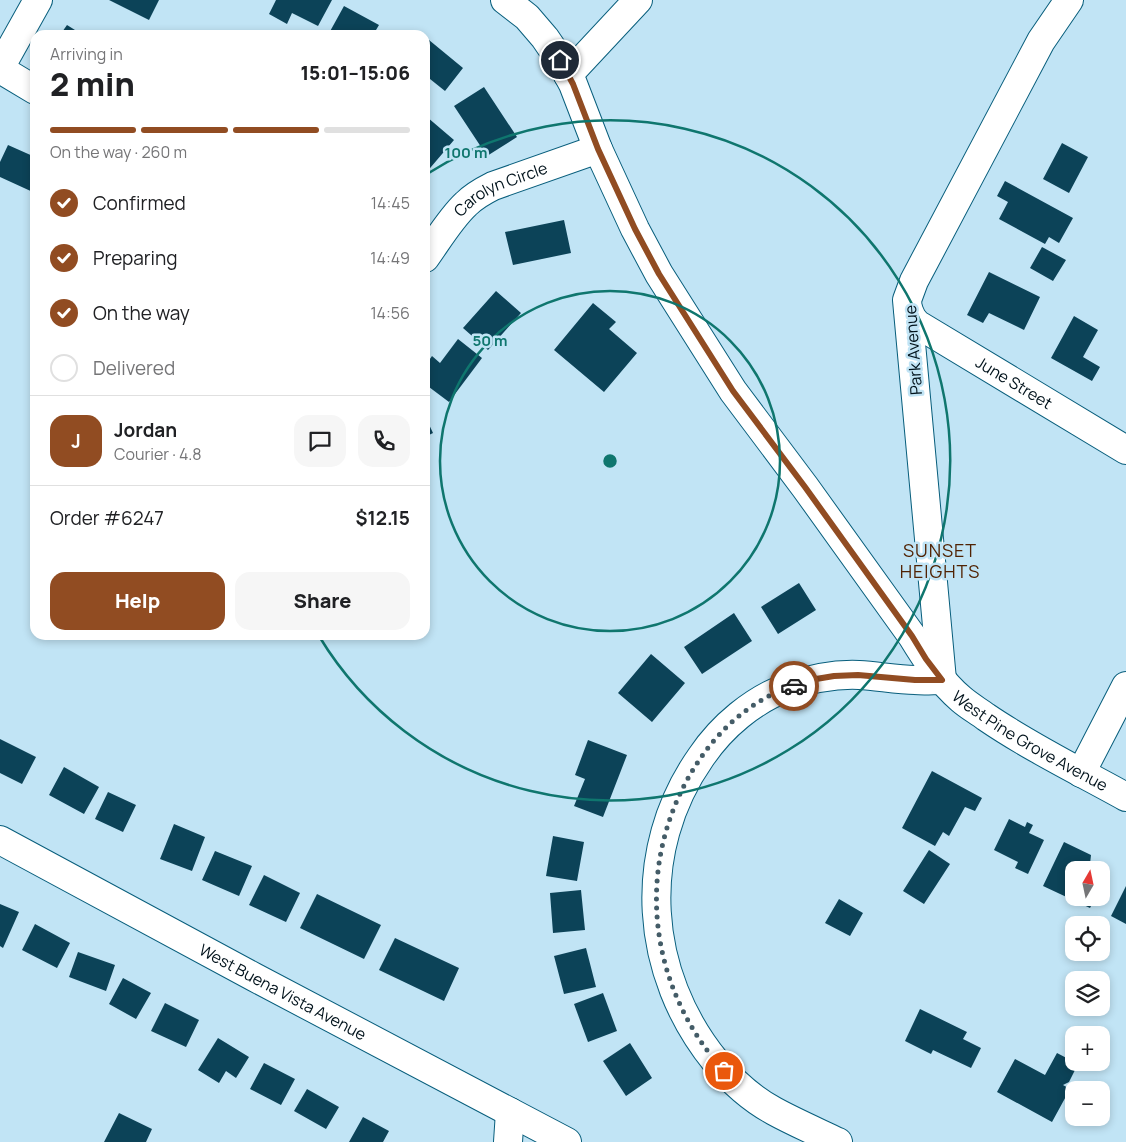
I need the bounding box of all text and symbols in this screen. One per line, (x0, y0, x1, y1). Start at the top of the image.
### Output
pin (539, 39, 581, 81)
text: Arriving in (50, 43, 123, 65)
icon: home (546, 46, 574, 74)
text: 15:01–15:06 (300, 60, 410, 86)
text: 2 min (50, 62, 135, 106)
text: On the way · 260 m (50, 141, 187, 163)
text: 100 m (445, 142, 487, 163)
street label: Carolyn Circle (449, 157, 550, 221)
icon: check (50, 189, 78, 217)
text: Confirmed (93, 190, 186, 216)
text: 14:45 (371, 192, 410, 214)
icon: check (50, 244, 78, 272)
text: Preparing (93, 245, 178, 271)
text: 14:49 (370, 247, 410, 269)
icon: check (50, 299, 78, 327)
text: On the way (93, 300, 190, 326)
text: 14:56 (370, 302, 410, 324)
street label: Park Avenue (899, 304, 927, 396)
text: 50 m (472, 330, 508, 351)
street label: June Street (972, 351, 1057, 414)
text: Delivered (93, 355, 175, 381)
button: chat (294, 415, 346, 467)
button: phone (358, 415, 410, 467)
text: Jordan (114, 417, 177, 443)
text: J (71, 428, 81, 454)
text: Courier · 4.8 (114, 443, 202, 465)
centre of rings (601, 452, 619, 470)
text: Order #6247 (50, 505, 164, 531)
text: $12.15 (355, 505, 410, 531)
district label: SUNSET HEIGHTS (900, 538, 980, 583)
button: Help (50, 572, 225, 630)
button: Share (235, 572, 410, 630)
courier (769, 661, 819, 711)
icon: car (780, 672, 808, 700)
street label: West Pine Grove Avenue (948, 685, 1112, 796)
north arrow (1065, 861, 1110, 906)
map controls (1065, 861, 1110, 1126)
button: locate (1065, 916, 1110, 961)
street label: West Buena Vista Avenue (195, 938, 370, 1045)
button: layers (1065, 971, 1110, 1016)
button: + (1065, 1026, 1110, 1071)
pin (703, 1050, 745, 1092)
icon: bag (710, 1057, 738, 1085)
button: − (1065, 1081, 1110, 1126)

